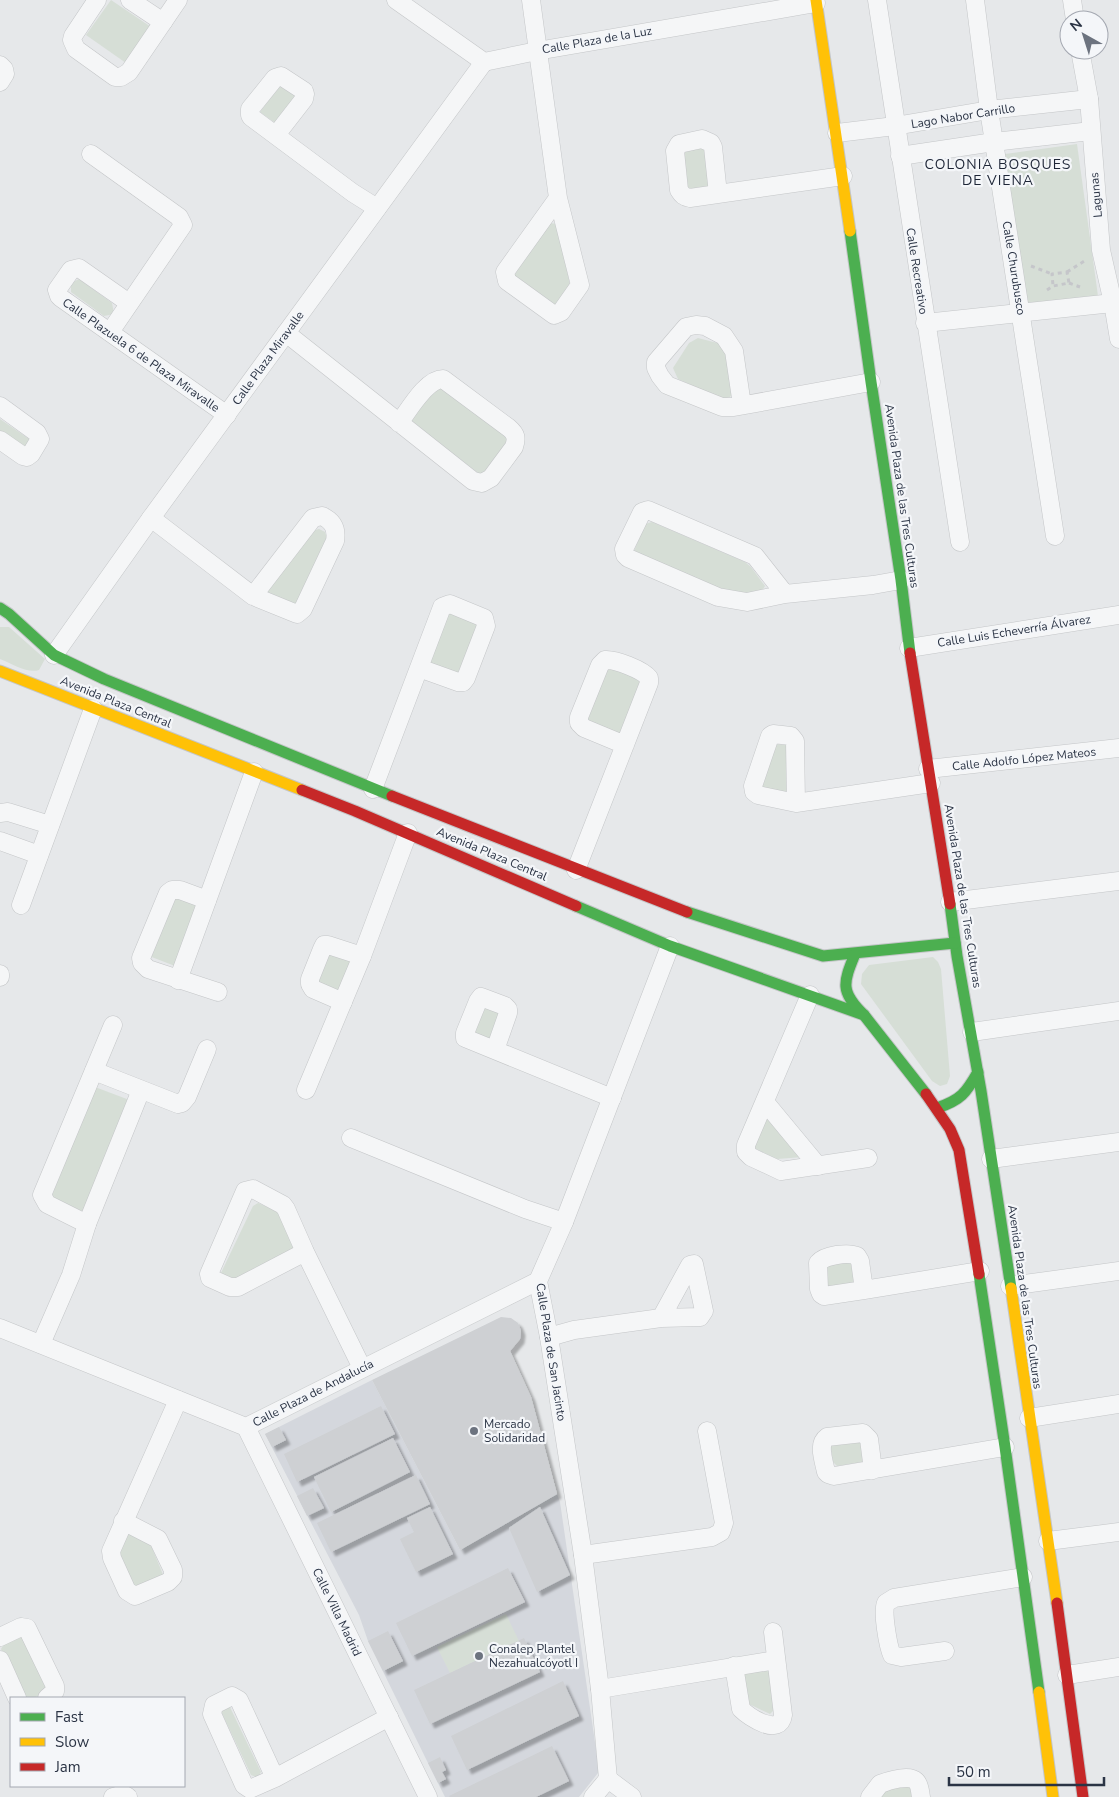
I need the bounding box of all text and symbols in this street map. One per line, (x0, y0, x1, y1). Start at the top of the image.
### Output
north arrow (1059, 10, 1109, 60)
text: N (1066, 15, 1086, 36)
street label: Calle Plaza de la Luz (541, 22, 654, 58)
street label: Lago Nabor Carrillo (910, 100, 1017, 132)
district label: COLONIA BOSQUES DE VIENA (925, 155, 1071, 190)
street label: Lagunas (1086, 171, 1106, 218)
street label: Calle Churubusco (999, 220, 1029, 316)
street label: Calle Recreativo (902, 227, 932, 316)
street label: Calle Plazuela 6 de Plaza Miravalle (59, 294, 223, 416)
street label: Calle Plaza Miravalle (228, 308, 308, 408)
street label: Avenida Plaza de las Tres Culturas (881, 403, 923, 589)
street label: Calle Luis Echeverría Álvarez (936, 611, 1092, 651)
street label: Avenida Plaza Central (58, 672, 174, 732)
street label: Calle Adolfo López Mateos (951, 743, 1097, 775)
street label: Avenida Plaza de las Tres Culturas (941, 803, 985, 989)
street label: Avenida Plaza Central (434, 823, 550, 885)
street label: Avenida Plaza de las Tres Culturas (1004, 1204, 1046, 1390)
street label: Calle Plaza de San Jacinto (532, 1282, 570, 1422)
street label: Calle Plaza de Andalucía (250, 1356, 376, 1430)
place label: Mercado Solidaridad (484, 1416, 545, 1446)
marker: Mercado Solidaridad (468, 1425, 480, 1437)
street label: Calle Villa Madrid (309, 1565, 365, 1659)
place label: Conalep Plantel Nezahualcóyotl I (489, 1641, 578, 1671)
marker: Conalep Plantel Nezahualcóyotl I (473, 1650, 485, 1662)
legend (10, 1697, 185, 1787)
text: Fast (55, 1707, 84, 1727)
text: Slow (55, 1732, 90, 1752)
scale bar (949, 1754, 1104, 1786)
text: Jam (54, 1757, 81, 1777)
text: 50 m (956, 1762, 991, 1782)

